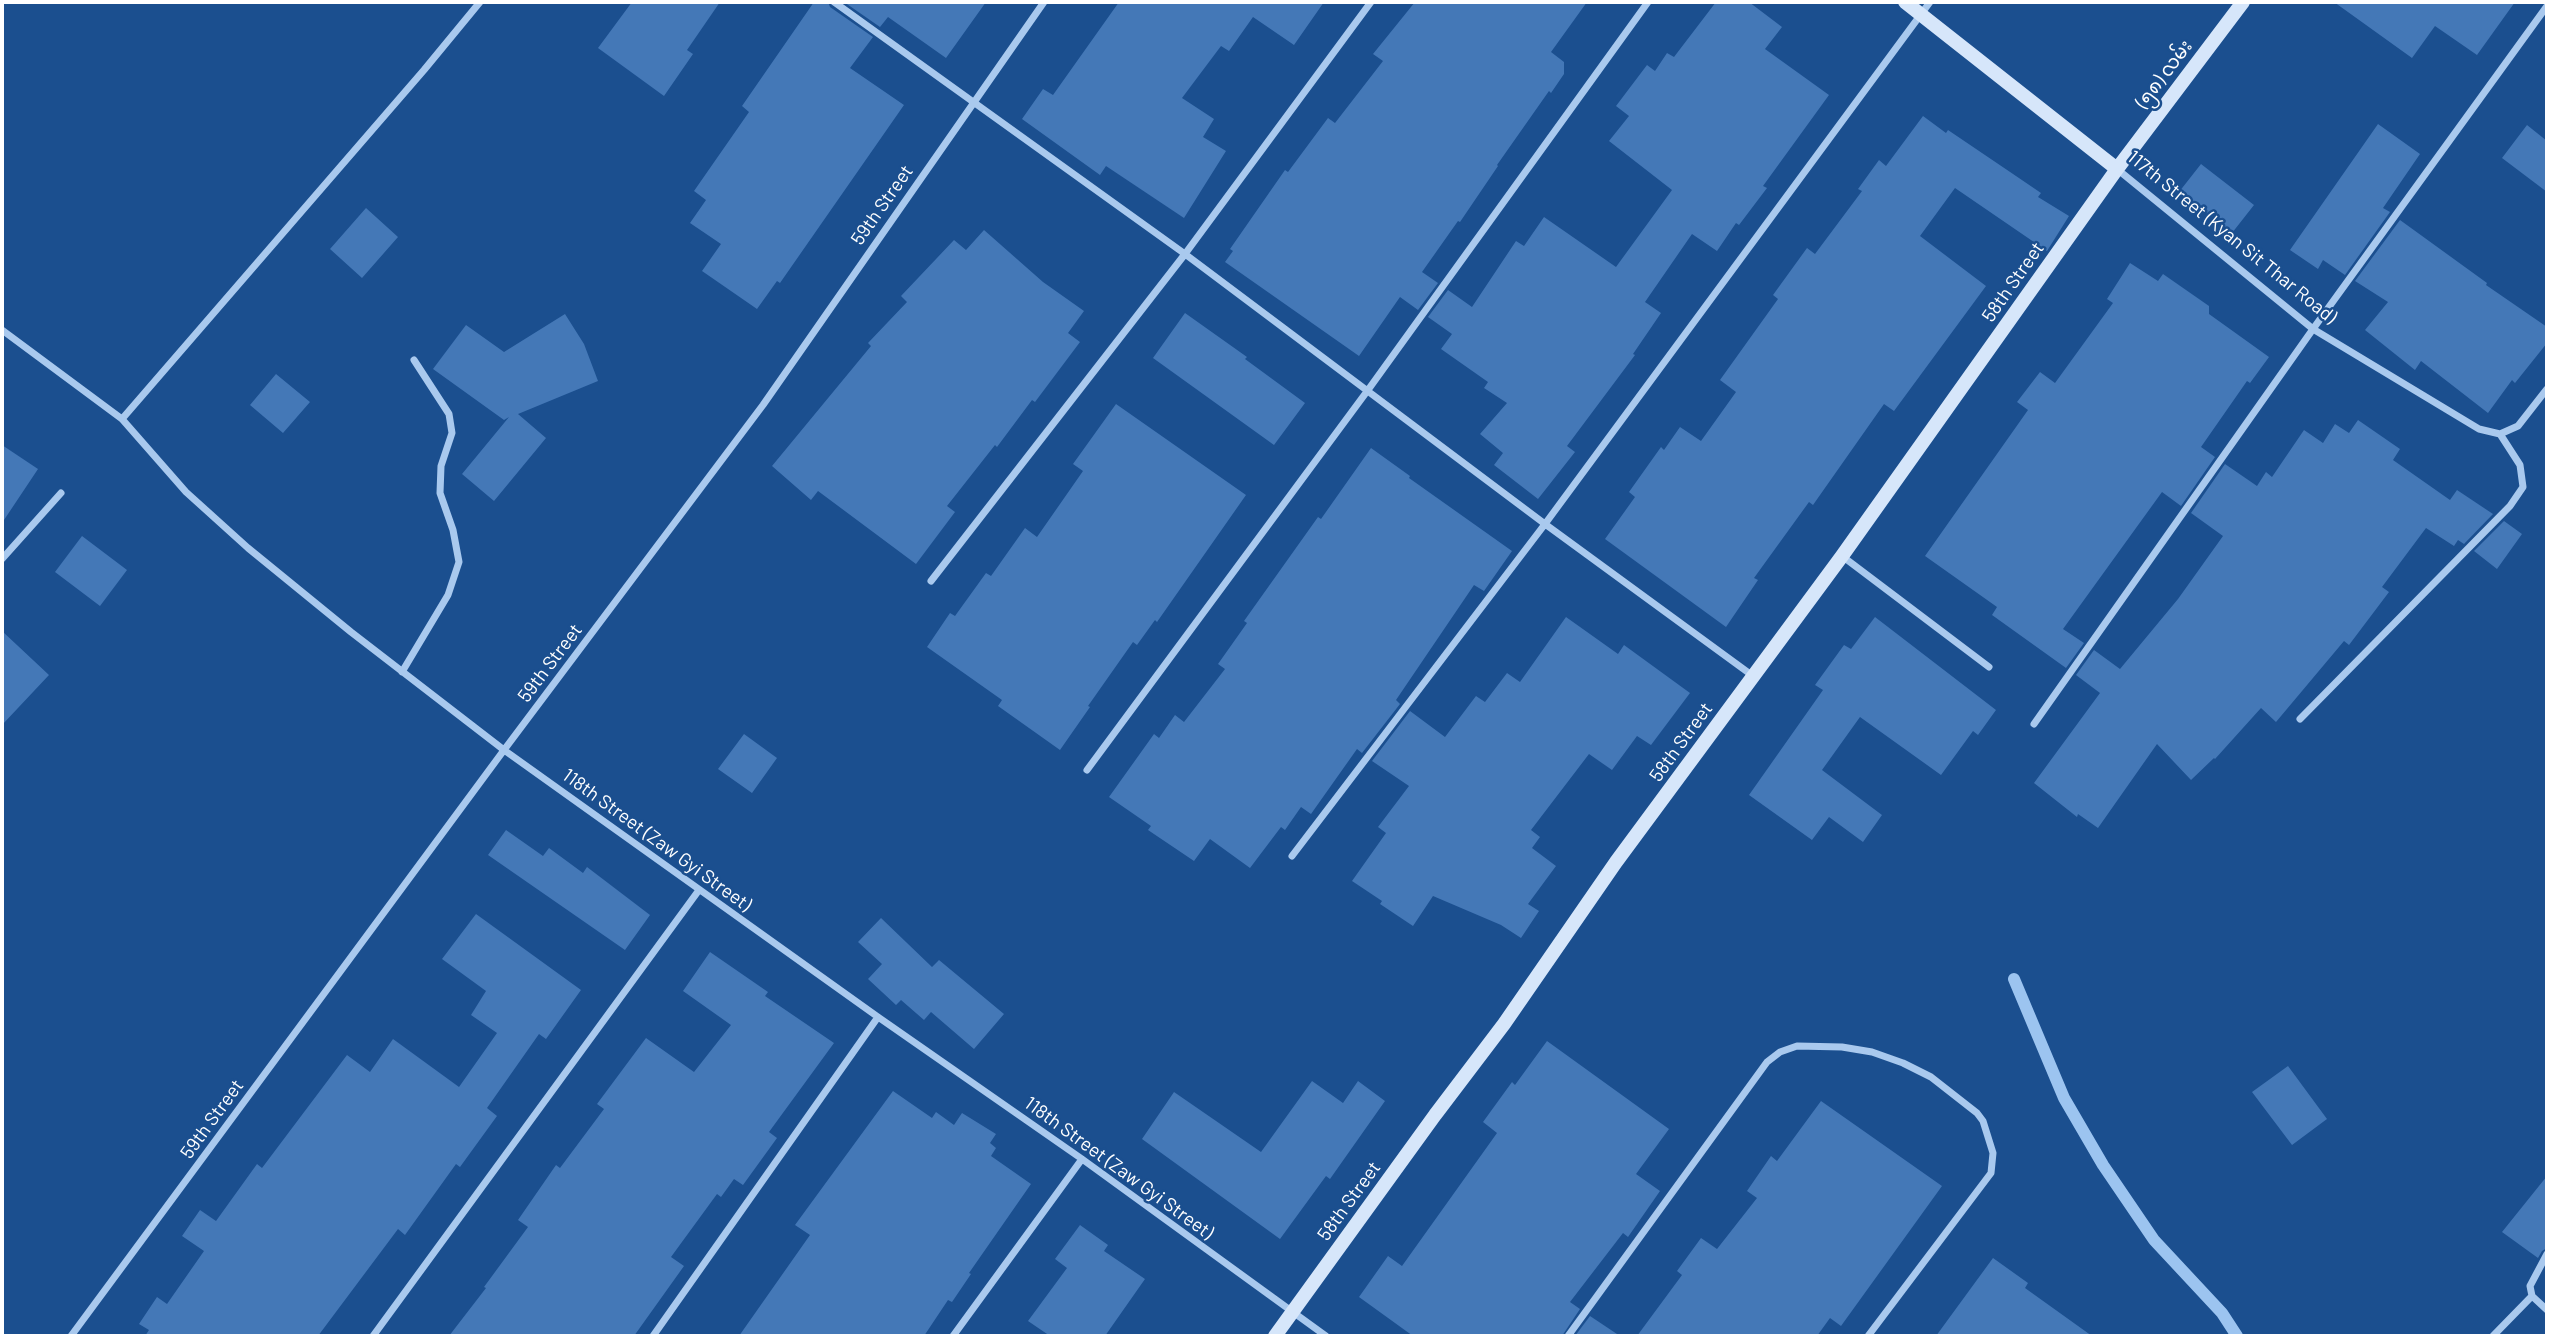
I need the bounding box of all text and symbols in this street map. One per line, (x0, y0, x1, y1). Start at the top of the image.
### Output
street label: (၅၈) လမ်း (2131, 35, 2197, 113)
street label: 117th Street (Kyan Sit Thar Road) (2123, 146, 2341, 328)
street label: 59th Street (846, 161, 918, 249)
street label: 58th Street (1977, 238, 2049, 326)
street label: 59th Street (513, 619, 587, 707)
street label: 58th Street (1645, 698, 1717, 786)
street label: 118th Street (Zaw Gyi Street) (558, 764, 756, 916)
street label: 59th Street (176, 1075, 248, 1163)
street label: 118th Street (Zaw Gyi Street) (1020, 1092, 1218, 1244)
street label: 58th Street (1313, 1157, 1385, 1245)

